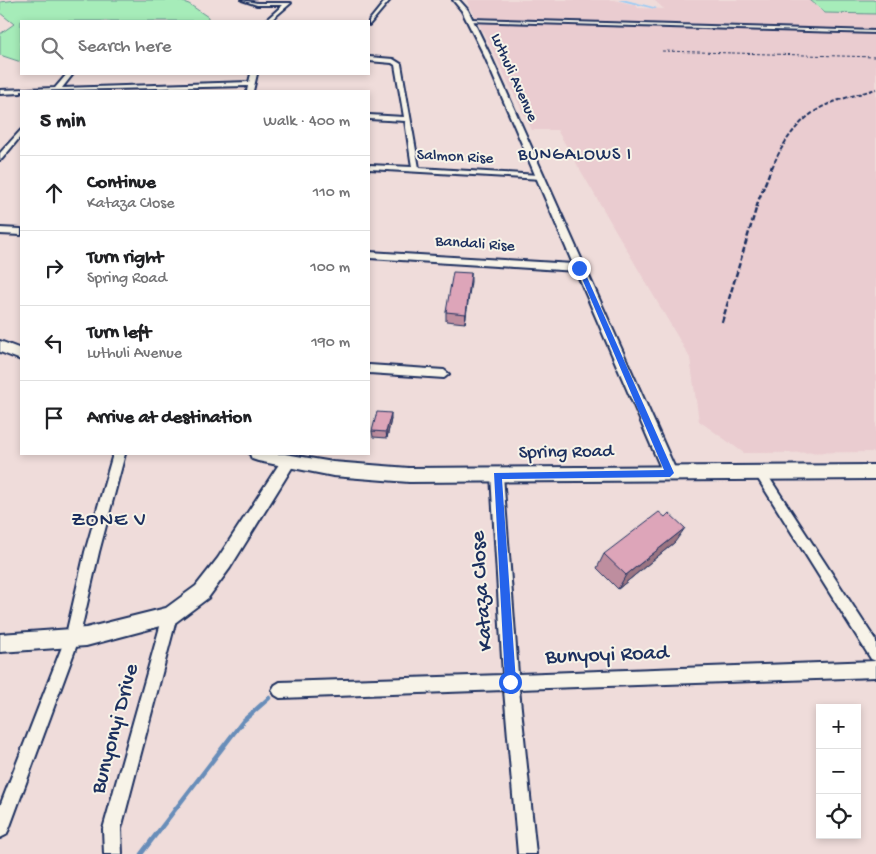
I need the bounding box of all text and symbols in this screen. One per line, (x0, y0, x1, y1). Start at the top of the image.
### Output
search box (20, 20, 370, 75)
street label: Luthuli Avenue (485, 31, 541, 126)
icon: search (38, 34, 66, 62)
text: Search here (78, 36, 172, 59)
text: 5 min (40, 110, 85, 135)
text: Walk · 400 m (263, 113, 350, 132)
district label: BUNGALOWS I (517, 145, 632, 166)
street label: Salmon Rise (416, 147, 495, 170)
text: Continue (87, 172, 156, 195)
icon: ahead (40, 179, 68, 207)
text: 110 m (313, 184, 350, 203)
text: Kataza Close (87, 195, 174, 214)
street label: Bandali Rise (434, 233, 516, 257)
text: Turn right (87, 247, 163, 270)
icon: right (40, 254, 68, 282)
route end (568, 257, 591, 280)
text: 100 m (310, 259, 350, 278)
text: Spring Road (87, 270, 167, 289)
text: Turn left (87, 322, 151, 345)
icon: left (40, 329, 68, 357)
text: 190 m (311, 334, 350, 353)
text: Luthuli Avenue (87, 345, 182, 364)
icon: arrive (40, 404, 68, 432)
text: Arrive at destination (87, 407, 251, 430)
street label: Spring Road (518, 441, 615, 465)
district label: ZONE V (71, 509, 147, 534)
street label: Kataza Close (466, 529, 500, 652)
street label: Bunyoyi Road (544, 641, 671, 671)
street label: Bunyonyi Drive (86, 661, 146, 798)
route start (499, 671, 522, 694)
map controls (816, 704, 861, 839)
button: + (816, 704, 861, 749)
button: − (816, 749, 861, 794)
button: locate (816, 794, 861, 839)

